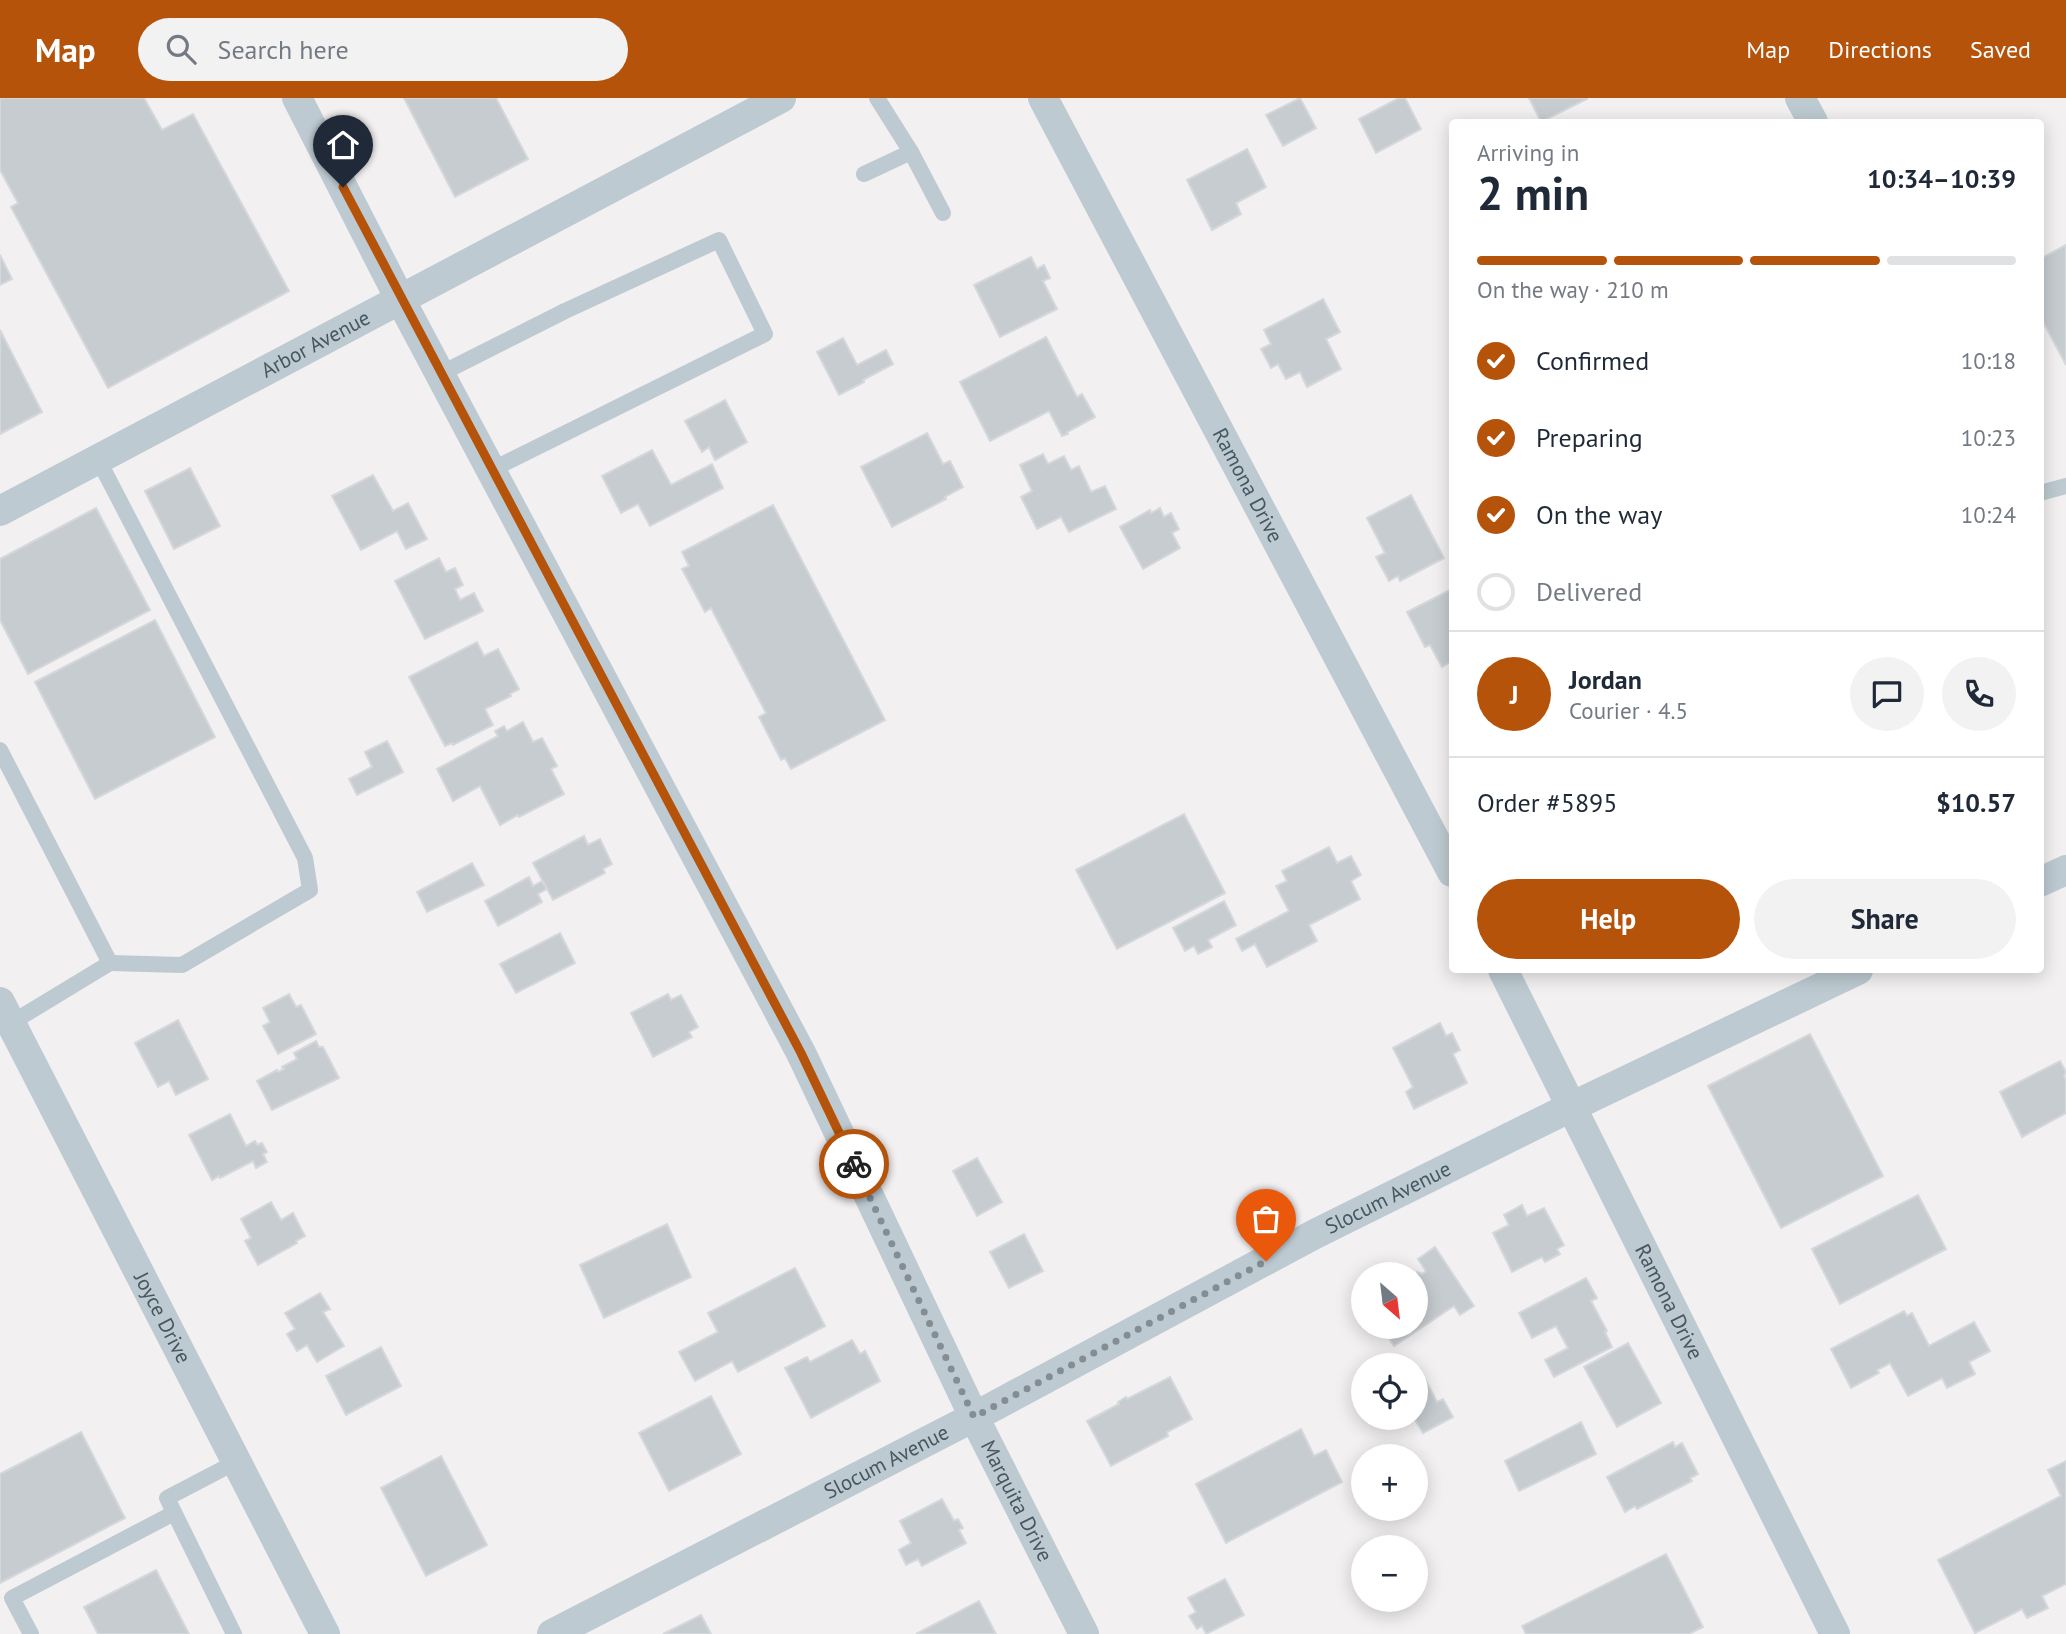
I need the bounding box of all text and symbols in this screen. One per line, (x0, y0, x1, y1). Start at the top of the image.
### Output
search box (138, 18, 628, 81)
text: Map (35, 28, 96, 71)
icon: search (162, 30, 200, 68)
text: Search here (218, 33, 349, 66)
text: Map (1746, 34, 1790, 65)
text: Directions (1828, 34, 1932, 65)
text: Saved (1970, 34, 2031, 65)
pin (313, 115, 373, 187)
icon: home (324, 126, 362, 164)
text: Arriving in (1477, 138, 1579, 167)
text: 10:34–10:39 (1867, 162, 2016, 195)
text: 2 min (1477, 163, 1589, 223)
text: On the way · 210 m (1477, 275, 1669, 304)
street label: Arbor Avenue (256, 304, 375, 384)
icon: check (1477, 342, 1515, 380)
text: Confirmed (1536, 344, 1649, 377)
text: 10:18 (1961, 346, 2016, 375)
icon: check (1477, 419, 1515, 457)
text: Preparing (1536, 421, 1643, 454)
street label: Ramona Drive (1207, 423, 1289, 547)
text: 10:23 (1961, 423, 2016, 452)
icon: check (1477, 496, 1515, 534)
text: On the way (1536, 498, 1662, 531)
text: 10:24 (1961, 500, 2016, 529)
text: Delivered (1536, 575, 1642, 608)
button: chat (1850, 657, 1924, 731)
button: phone (1942, 657, 2016, 731)
text: Jordan (1569, 663, 1642, 696)
text: J (1510, 678, 1518, 711)
text: Courier · 4.5 (1569, 696, 1688, 725)
text: Order #5895 (1477, 786, 1617, 819)
text: $10.57 (1936, 786, 2016, 819)
button: Help (1477, 879, 1740, 959)
button: Share (1754, 879, 2016, 959)
courier (819, 1129, 889, 1199)
icon: bike (835, 1145, 873, 1183)
street label: Slocum Avenue (1320, 1155, 1455, 1240)
pin (1236, 1189, 1296, 1261)
icon: bag (1247, 1200, 1285, 1238)
street label: Ramona Drive (1629, 1239, 1710, 1364)
north arrow (1351, 1262, 1428, 1339)
map controls (1351, 1262, 1428, 1612)
street label: Joyce Drive (128, 1266, 197, 1368)
button: locate (1351, 1353, 1428, 1430)
street label: Slocum Avenue (819, 1418, 953, 1505)
street label: Marquita Drive (975, 1435, 1059, 1566)
button: + (1351, 1444, 1428, 1521)
button: − (1351, 1535, 1428, 1612)

